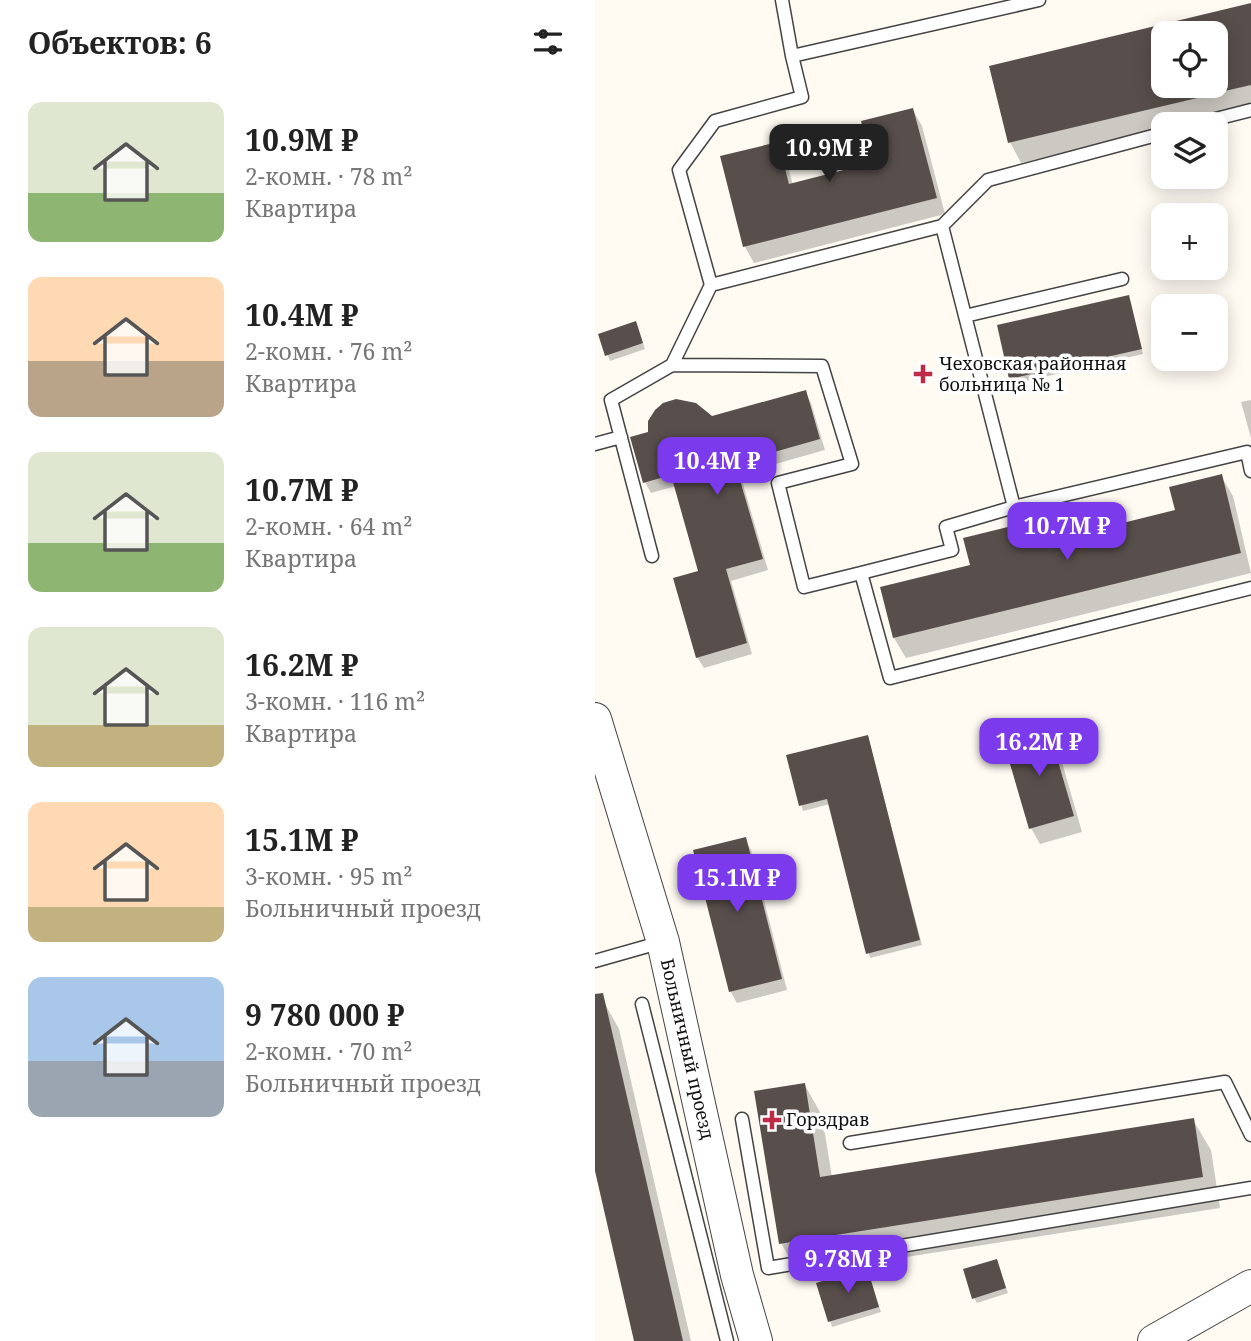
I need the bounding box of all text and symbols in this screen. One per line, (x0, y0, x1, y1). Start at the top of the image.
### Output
map controls (1151, 21, 1228, 371)
button: locate (1151, 21, 1228, 98)
text: Объектов: 6 (28, 22, 212, 63)
icon: filters (529, 23, 567, 61)
button: layers (1151, 112, 1228, 189)
text: 10.9M ₽ (245, 119, 359, 160)
pin: 10.9M ₽ (764, 124, 894, 184)
icon: home (84, 130, 168, 214)
text: 10.9M ₽ (785, 131, 873, 163)
text: 2-комн. · 78 m² (245, 160, 412, 192)
text: Квартира (245, 192, 357, 224)
button: + (1151, 203, 1228, 280)
text: 10.4M ₽ (245, 294, 359, 335)
button: − (1151, 294, 1228, 371)
icon: home (84, 305, 168, 389)
text: 2-комн. · 76 m² (245, 335, 412, 367)
place label: Чеховская районная больница № 1 (939, 351, 1127, 396)
marker: Чеховская районная больница № 1 (913, 364, 933, 384)
text: Квартира (245, 367, 357, 399)
pin: 10.4M ₽ (652, 438, 782, 497)
text: 10.4M ₽ (673, 444, 761, 476)
text: 10.7M ₽ (245, 469, 359, 510)
icon: home (84, 480, 168, 564)
pin: 10.7M ₽ (1002, 503, 1132, 562)
text: 10.7M ₽ (1023, 509, 1111, 541)
text: 2-комн. · 64 m² (245, 510, 412, 542)
text: Квартира (245, 542, 357, 574)
text: 16.2M ₽ (245, 644, 359, 685)
icon: home (84, 655, 168, 739)
text: 3-комн. · 116 m² (245, 685, 425, 717)
text: Квартира (245, 717, 357, 749)
pin: 16.2M ₽ (974, 718, 1104, 778)
text: 16.2M ₽ (995, 725, 1083, 757)
text: 15.1M ₽ (245, 819, 359, 860)
icon: home (84, 830, 168, 914)
pin: 15.1M ₽ (672, 855, 802, 914)
text: 3-комн. · 95 m² (245, 860, 412, 892)
text: 15.1M ₽ (693, 861, 781, 893)
text: Больничный проезд (245, 892, 481, 924)
street label: Больничный проезд (656, 956, 720, 1141)
text: 9 780 000 ₽ (245, 994, 405, 1035)
icon: home (84, 1005, 168, 1089)
text: 2-комн. · 70 m² (245, 1035, 412, 1067)
text: Больничный проезд (245, 1067, 481, 1099)
place label: Горздрав (786, 1107, 869, 1131)
marker: Горздрав (764, 1112, 780, 1128)
pin: 9.78M ₽ (783, 1236, 913, 1295)
text: 9.78M ₽ (804, 1242, 892, 1274)

